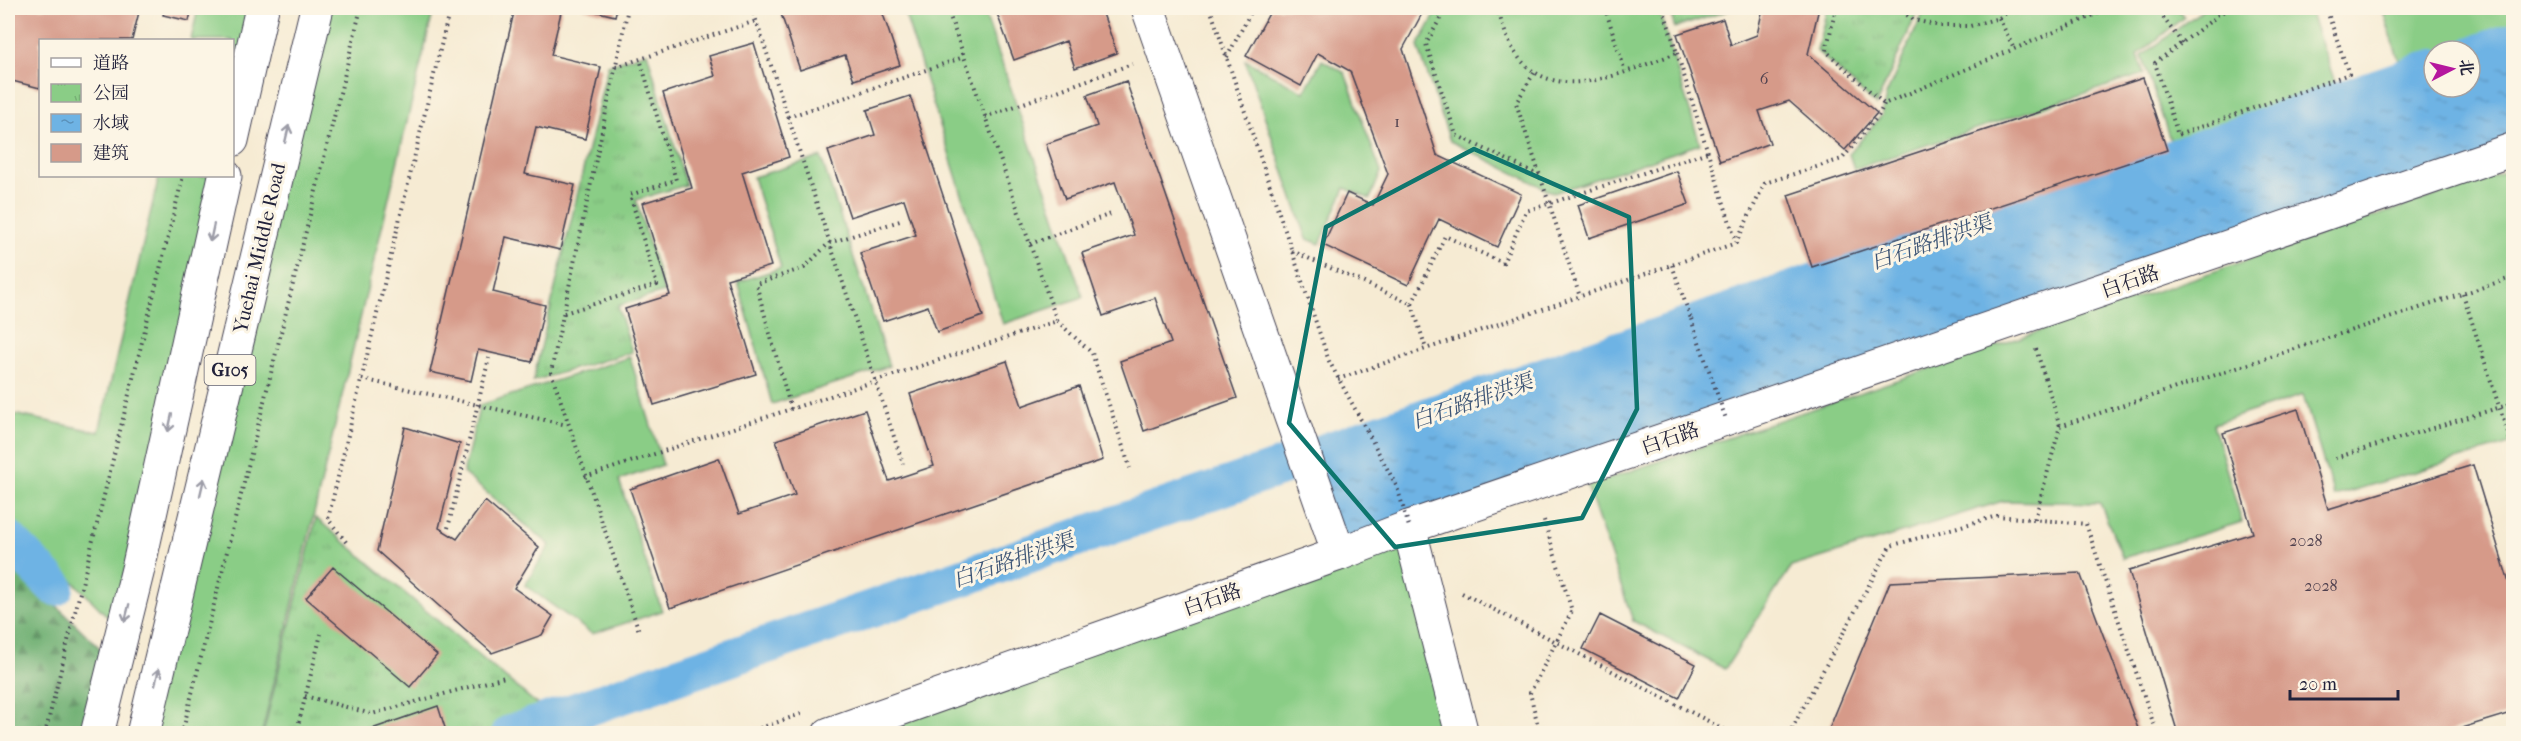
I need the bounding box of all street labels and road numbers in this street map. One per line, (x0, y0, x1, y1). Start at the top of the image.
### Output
street label: Yuehai Middle Road (228, 160, 291, 336)
street label: 白石路 (2098, 261, 2162, 302)
road number: G105 (204, 355, 256, 385)
street label: 白石路 (1638, 418, 1702, 459)
street label: 白石路 (1180, 579, 1244, 620)

